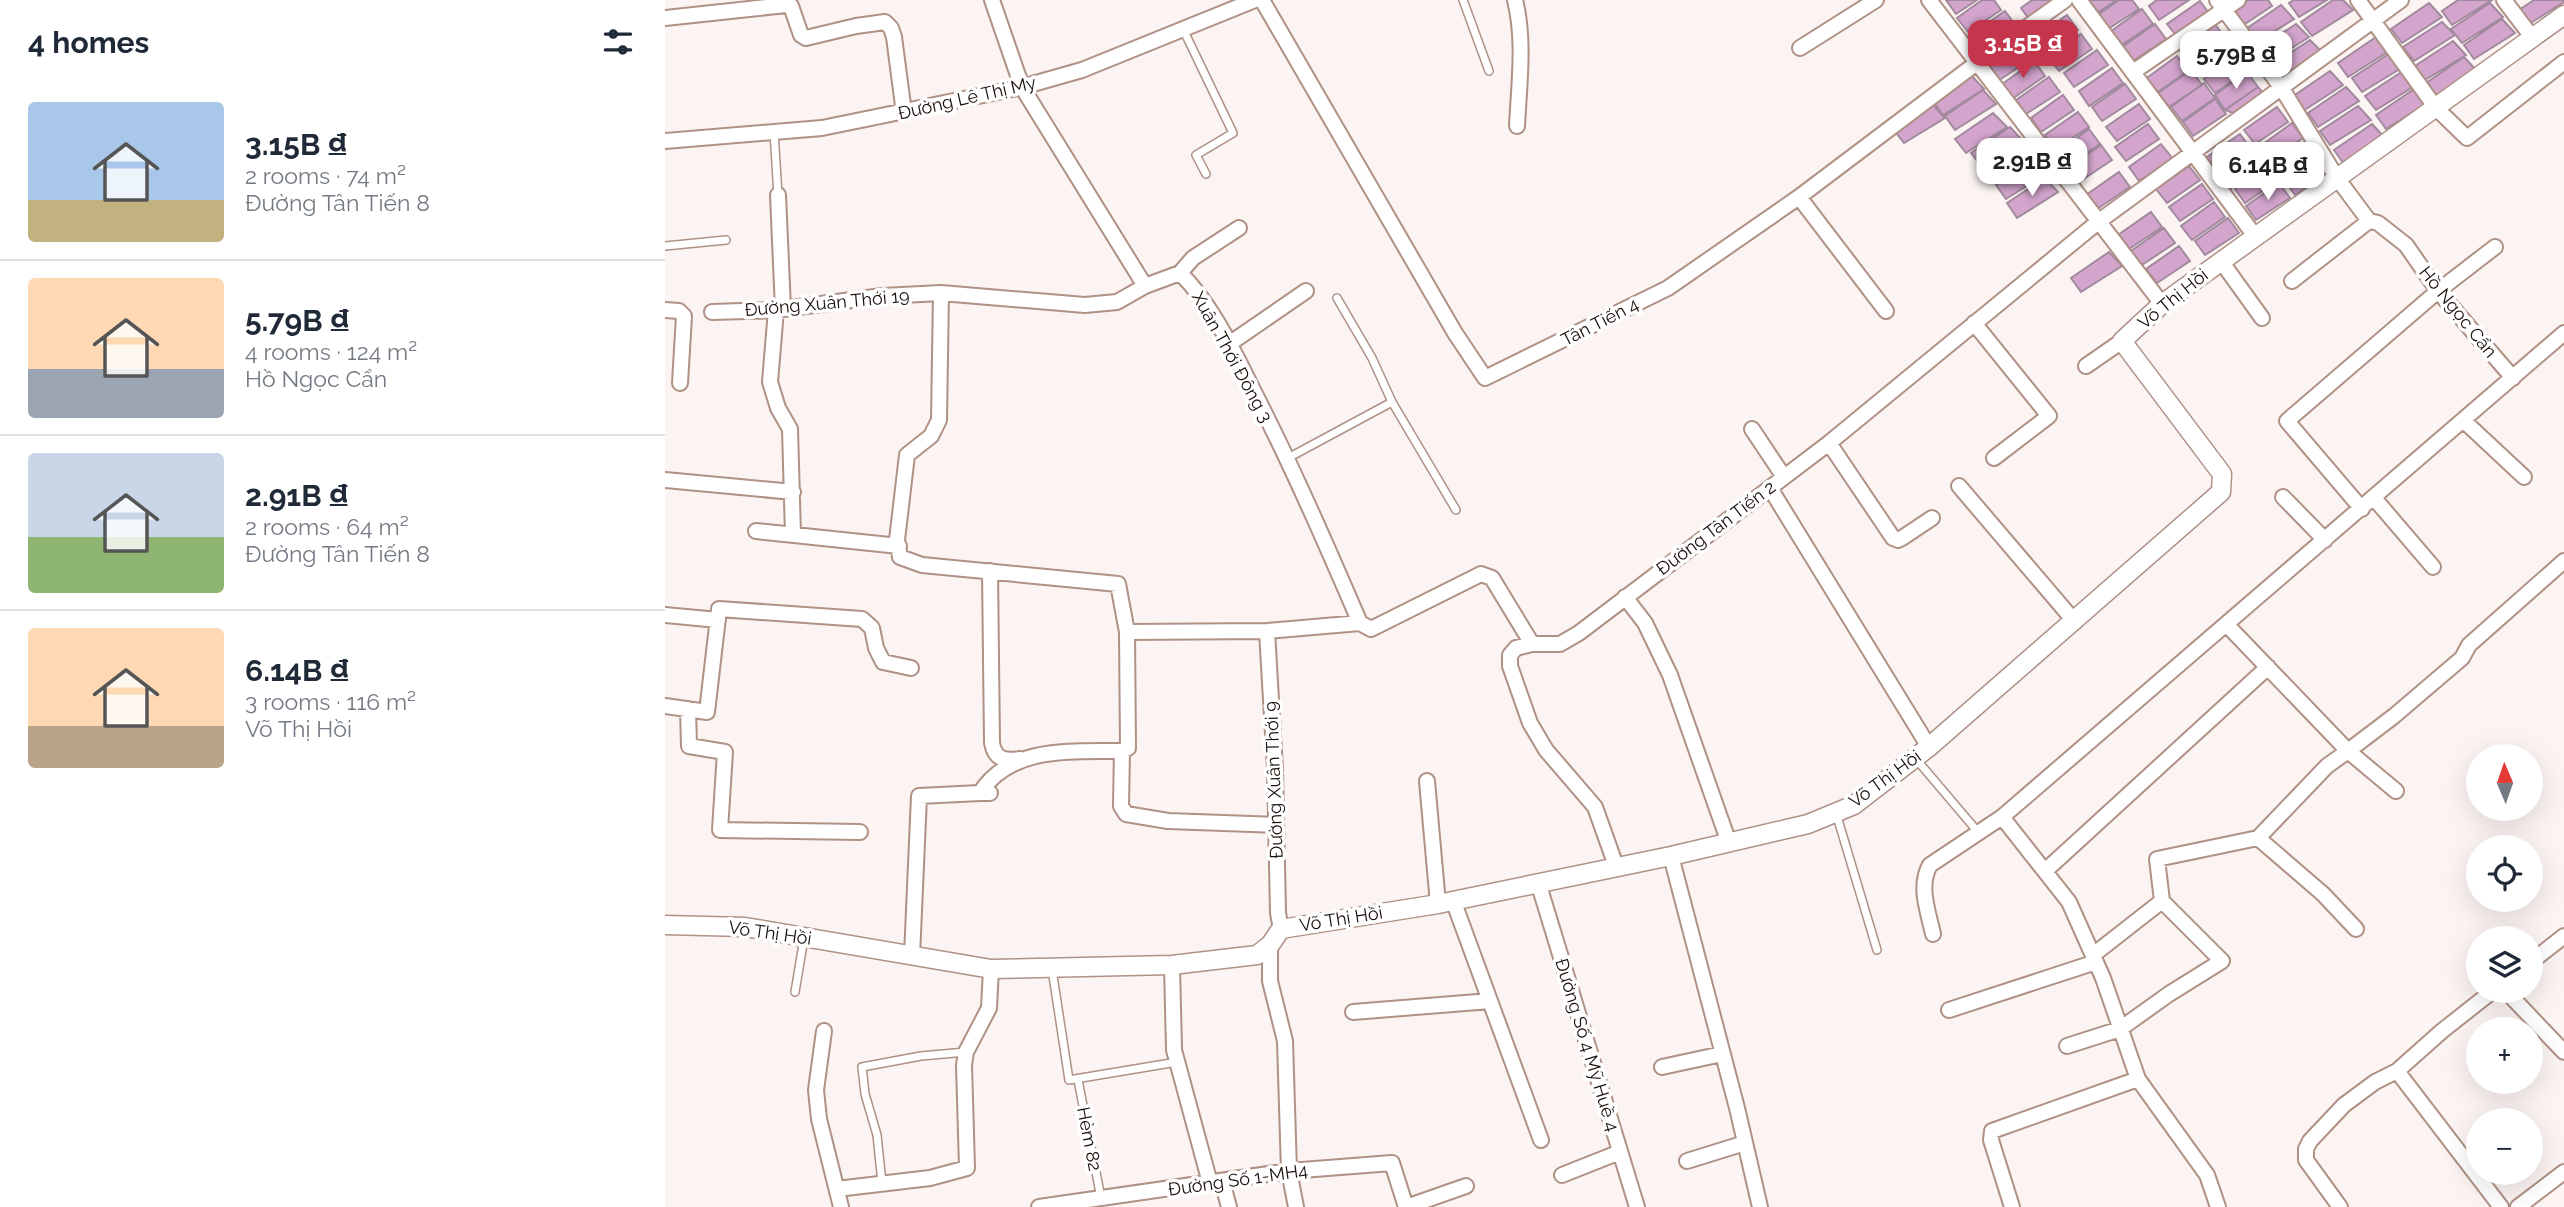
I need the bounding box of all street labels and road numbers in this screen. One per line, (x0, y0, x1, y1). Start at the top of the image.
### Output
street label: Đường Lê Thị My (896, 71, 1038, 124)
street label: Hồ Ngọc Cẩn (2415, 262, 2502, 362)
street label: Võ Thị Hồi (2134, 264, 2212, 333)
street label: Đường Xuân Thới 19 (744, 285, 910, 320)
street label: Xuân Thới Đông 3 (1188, 288, 1277, 426)
street label: Tân Tiến 4 (1558, 293, 1642, 350)
street label: Đường Tân Tiến 2 (1652, 476, 1779, 579)
street label: Đường Xuân Thới 9 (1260, 701, 1287, 859)
street label: Võ Thị Hồi (1845, 746, 1925, 812)
street label: Võ Thị Hồi (1298, 902, 1384, 935)
street label: Võ Thị Hồi (727, 916, 813, 949)
street label: Đường Số 4 Mỹ Huề 4 (1551, 956, 1624, 1134)
street label: Hẻm 82 (1073, 1105, 1106, 1173)
street label: Đường Số 1-MH4 (1167, 1159, 1309, 1200)

